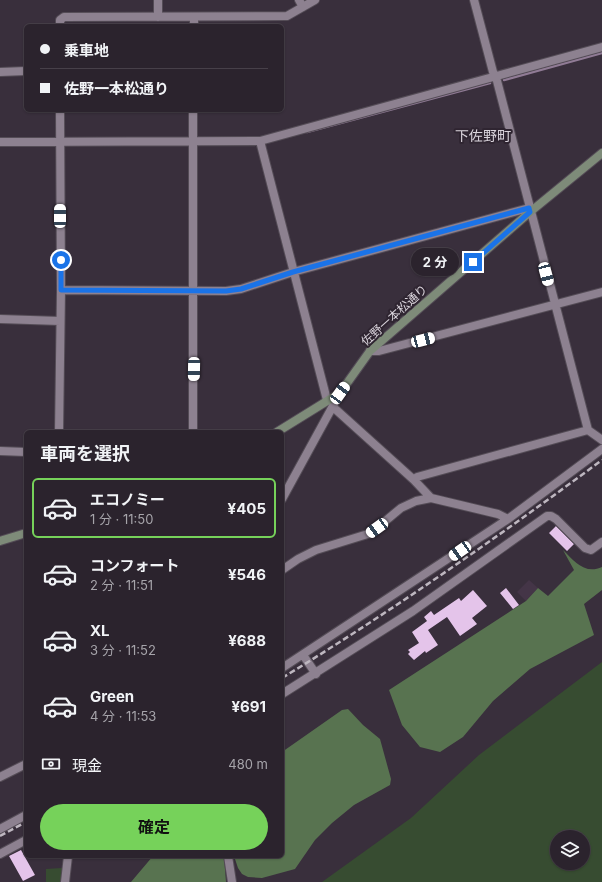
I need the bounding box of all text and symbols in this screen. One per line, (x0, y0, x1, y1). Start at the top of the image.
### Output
text: 乗車地 (64, 41, 109, 60)
text: 佐野一本松通り (64, 79, 169, 98)
district label: 下佐野町 (455, 127, 511, 144)
car (54, 204, 66, 228)
callout: 2 分 (411, 248, 459, 276)
route start (52, 251, 70, 269)
route end (464, 253, 482, 271)
text: 2 分 (423, 254, 447, 270)
car (537, 261, 555, 287)
street label: 佐野一本松通り (358, 281, 430, 349)
car (410, 331, 436, 349)
car (188, 357, 200, 381)
car (328, 380, 352, 406)
text: 車両を選択 (40, 443, 130, 464)
icon: car (42, 490, 78, 526)
text: エコノミー (90, 490, 165, 509)
text: ¥405 (228, 499, 266, 518)
text: 1 分 · 11:50 (90, 511, 153, 527)
car (364, 516, 390, 540)
car (447, 539, 473, 563)
icon: car (42, 556, 78, 592)
text: コンフォート (90, 556, 180, 575)
text: ¥546 (228, 565, 266, 584)
text: 2 分 · 11:51 (90, 577, 153, 593)
text: XL (90, 621, 110, 640)
icon: car (42, 622, 78, 658)
text: ¥688 (228, 631, 266, 650)
text: 3 分 · 11:52 (90, 642, 156, 658)
text: Green (90, 687, 134, 706)
icon: car (42, 688, 78, 724)
text: ¥691 (231, 697, 266, 716)
text: 4 分 · 11:53 (90, 708, 156, 724)
icon: cash (40, 753, 62, 775)
text: 現金 (72, 756, 102, 775)
text: 480 m (228, 756, 268, 772)
button: 確定 (40, 804, 268, 850)
map controls (550, 830, 590, 870)
button: layers (550, 830, 590, 870)

